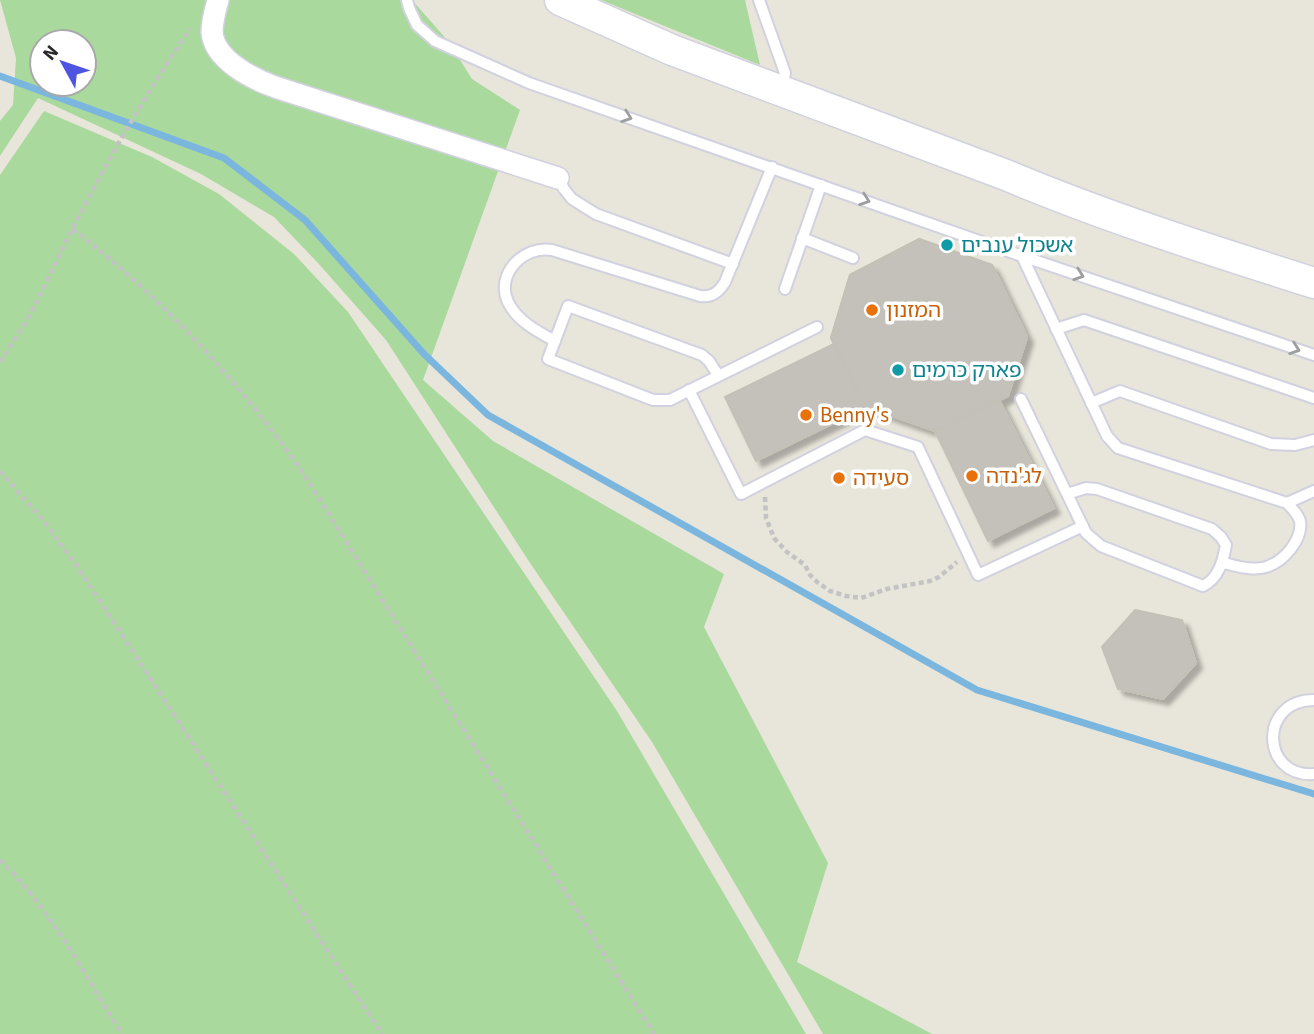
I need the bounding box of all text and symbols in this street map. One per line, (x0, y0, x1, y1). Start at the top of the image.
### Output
north arrow (28, 28, 98, 98)
text: N (37, 40, 66, 67)
one-way arrow (620, 109, 632, 123)
one-way arrow (858, 192, 870, 206)
place label: אשכול ענבים (961, 230, 1073, 260)
marker: אשכול ענבים (939, 237, 955, 253)
one-way arrow (1073, 267, 1085, 281)
place label: המזנון (886, 295, 941, 325)
marker: המזנון (864, 302, 880, 318)
one-way arrow (1288, 341, 1300, 355)
place label: פארק כרמים (912, 355, 1022, 385)
marker: פארק כרמים (890, 362, 906, 378)
place label: Benny's (820, 400, 889, 430)
marker: Benny's (798, 407, 814, 423)
place label: לג'נדה (986, 461, 1042, 491)
place label: סעידה (853, 463, 909, 493)
marker: לג'נדה (964, 468, 980, 484)
marker: סעידה (831, 470, 847, 486)

